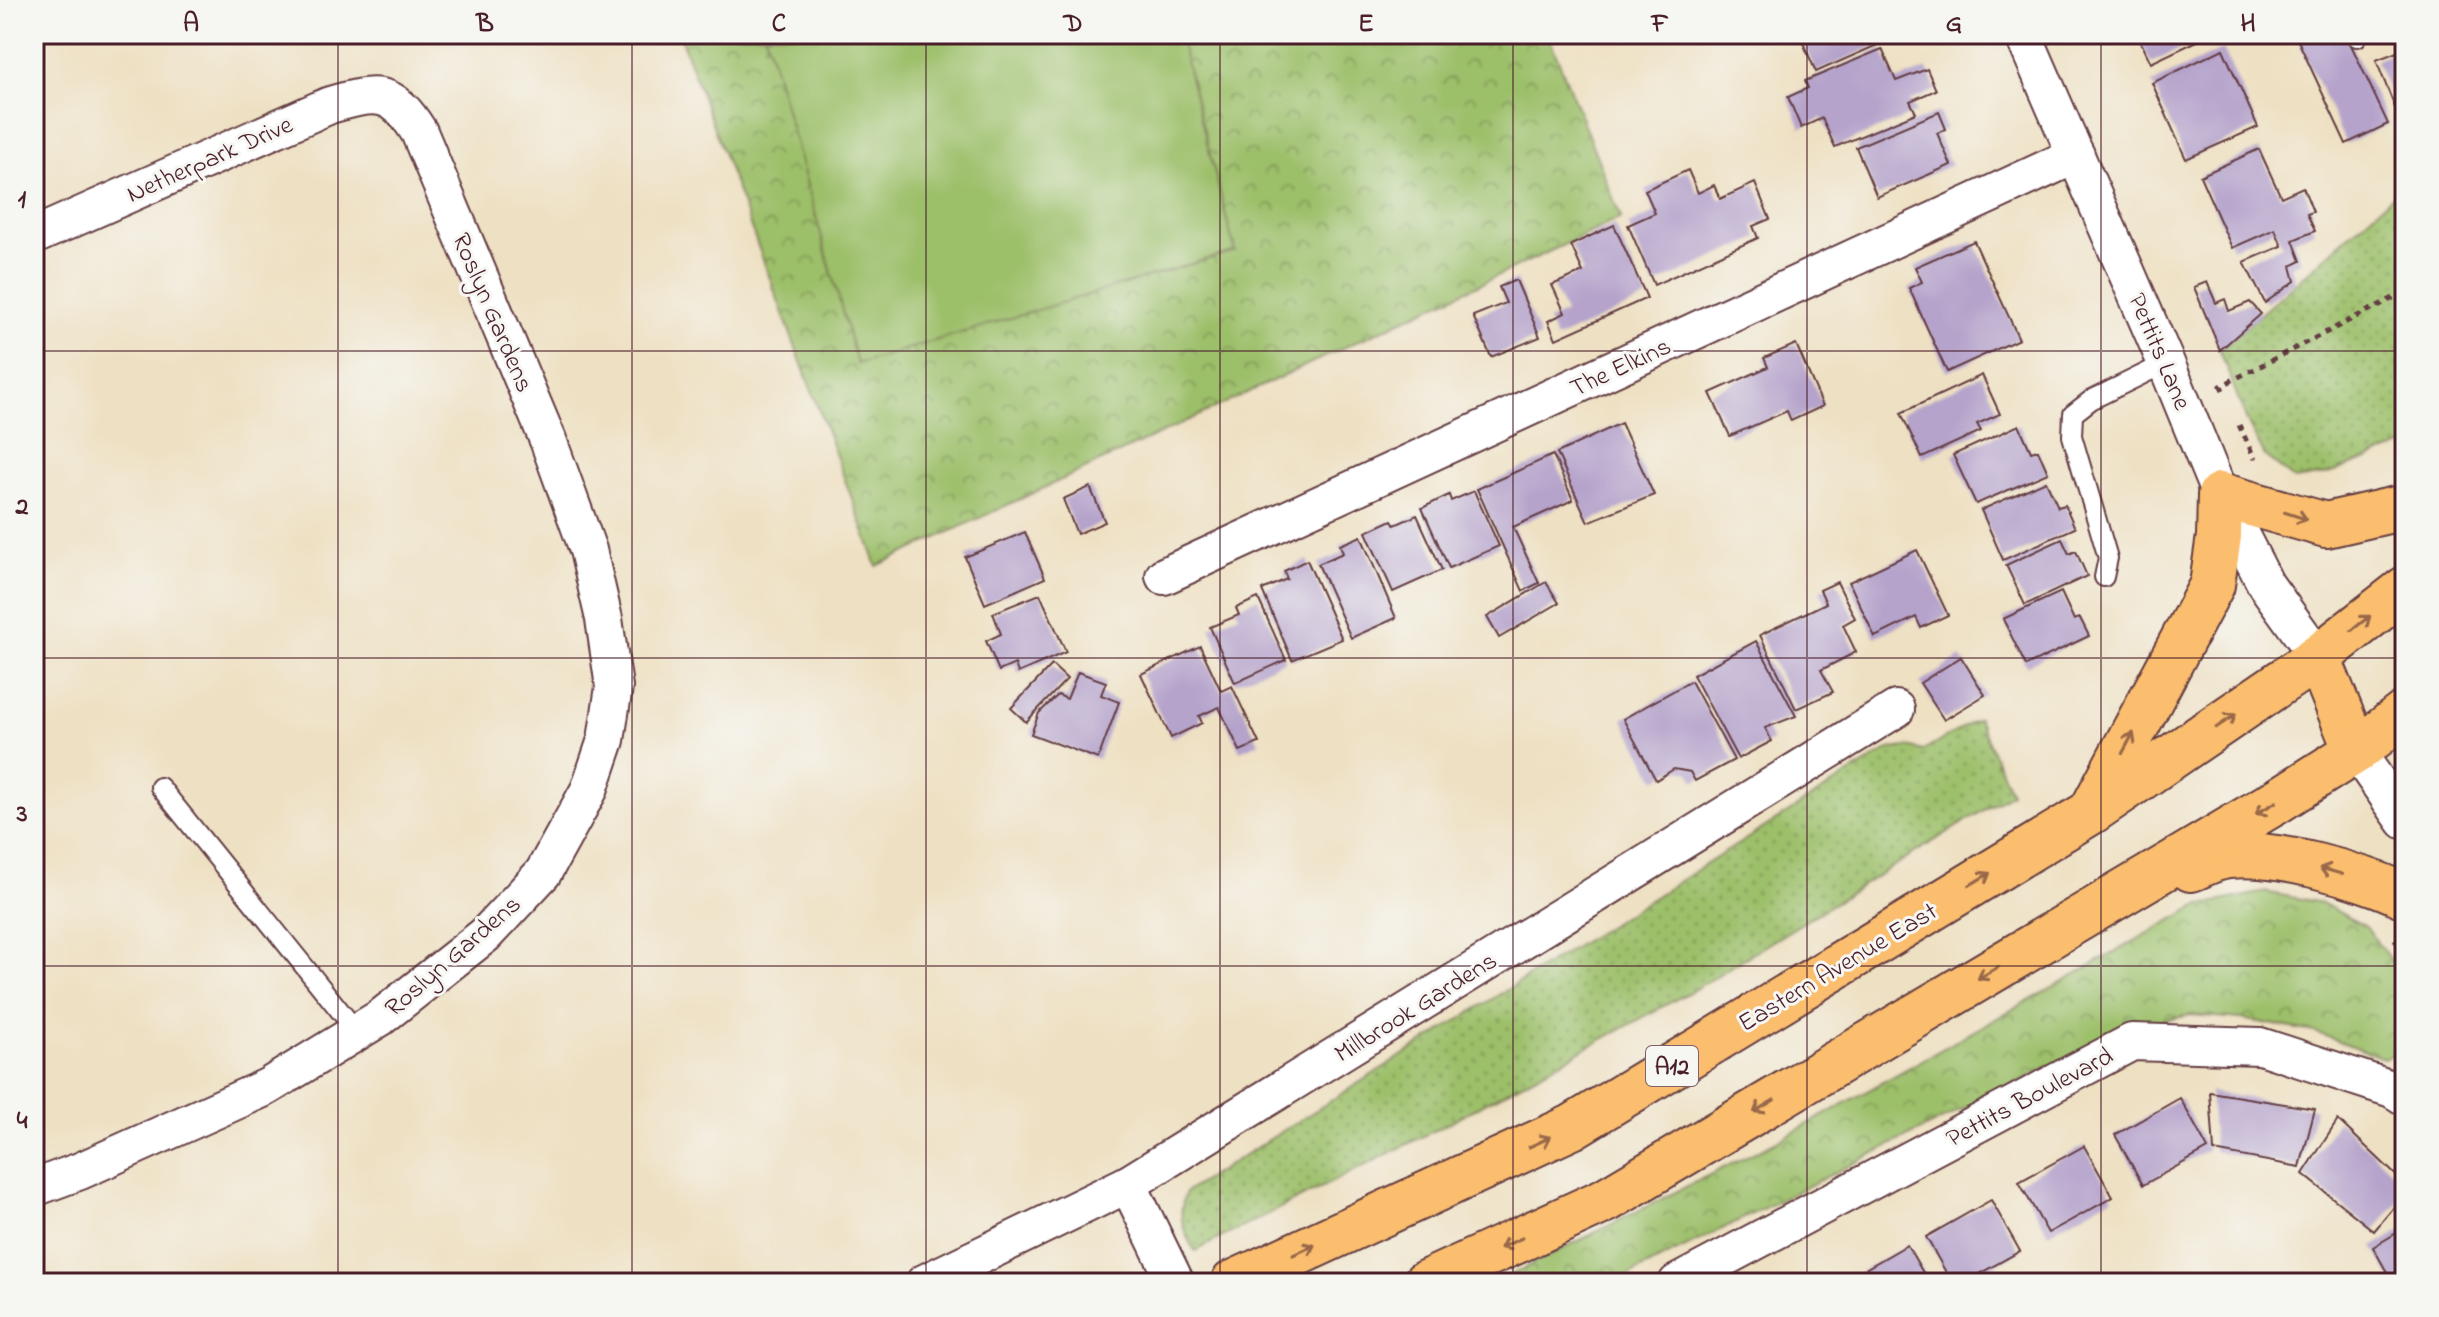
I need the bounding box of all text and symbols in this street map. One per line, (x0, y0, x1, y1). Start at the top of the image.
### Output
text: A (183, 6, 199, 44)
text: B (475, 6, 494, 44)
text: C (772, 6, 786, 44)
text: D (1062, 6, 1083, 44)
text: E (1358, 6, 1374, 44)
text: F (1650, 6, 1669, 44)
text: G (1946, 6, 1962, 44)
text: H (2240, 6, 2256, 44)
street label: Netherpark Drive (121, 107, 300, 214)
text: 1 (18, 182, 27, 220)
street label: Roslyn Gardens (441, 228, 542, 399)
street label: Pettits Lane (2117, 288, 2200, 417)
street label: The Elkins (1564, 329, 1678, 409)
text: 2 (15, 489, 29, 527)
one-way arrow (2283, 510, 2308, 525)
one-way arrow (2350, 615, 2372, 632)
one-way arrow (2214, 713, 2237, 729)
one-way arrow (2120, 731, 2136, 755)
text: 3 (16, 796, 28, 834)
one-way arrow (2255, 800, 2278, 816)
one-way arrow (2319, 863, 2345, 878)
one-way arrow (1968, 871, 1991, 887)
street label: Roslyn Gardens (377, 887, 531, 1027)
street label: Eastern Avenue East (1732, 894, 1946, 1043)
street label: Millbrook Gardens (1328, 943, 1505, 1074)
one-way arrow (1977, 966, 2000, 982)
street label: Pettits Boulevard (1940, 1038, 2121, 1159)
road number: A12 (1646, 1046, 1698, 1086)
one-way arrow (1753, 1098, 1776, 1114)
text: 4 (17, 1103, 28, 1141)
one-way arrow (1528, 1134, 1552, 1149)
one-way arrow (1500, 1236, 1524, 1251)
one-way arrow (1291, 1242, 1316, 1257)

